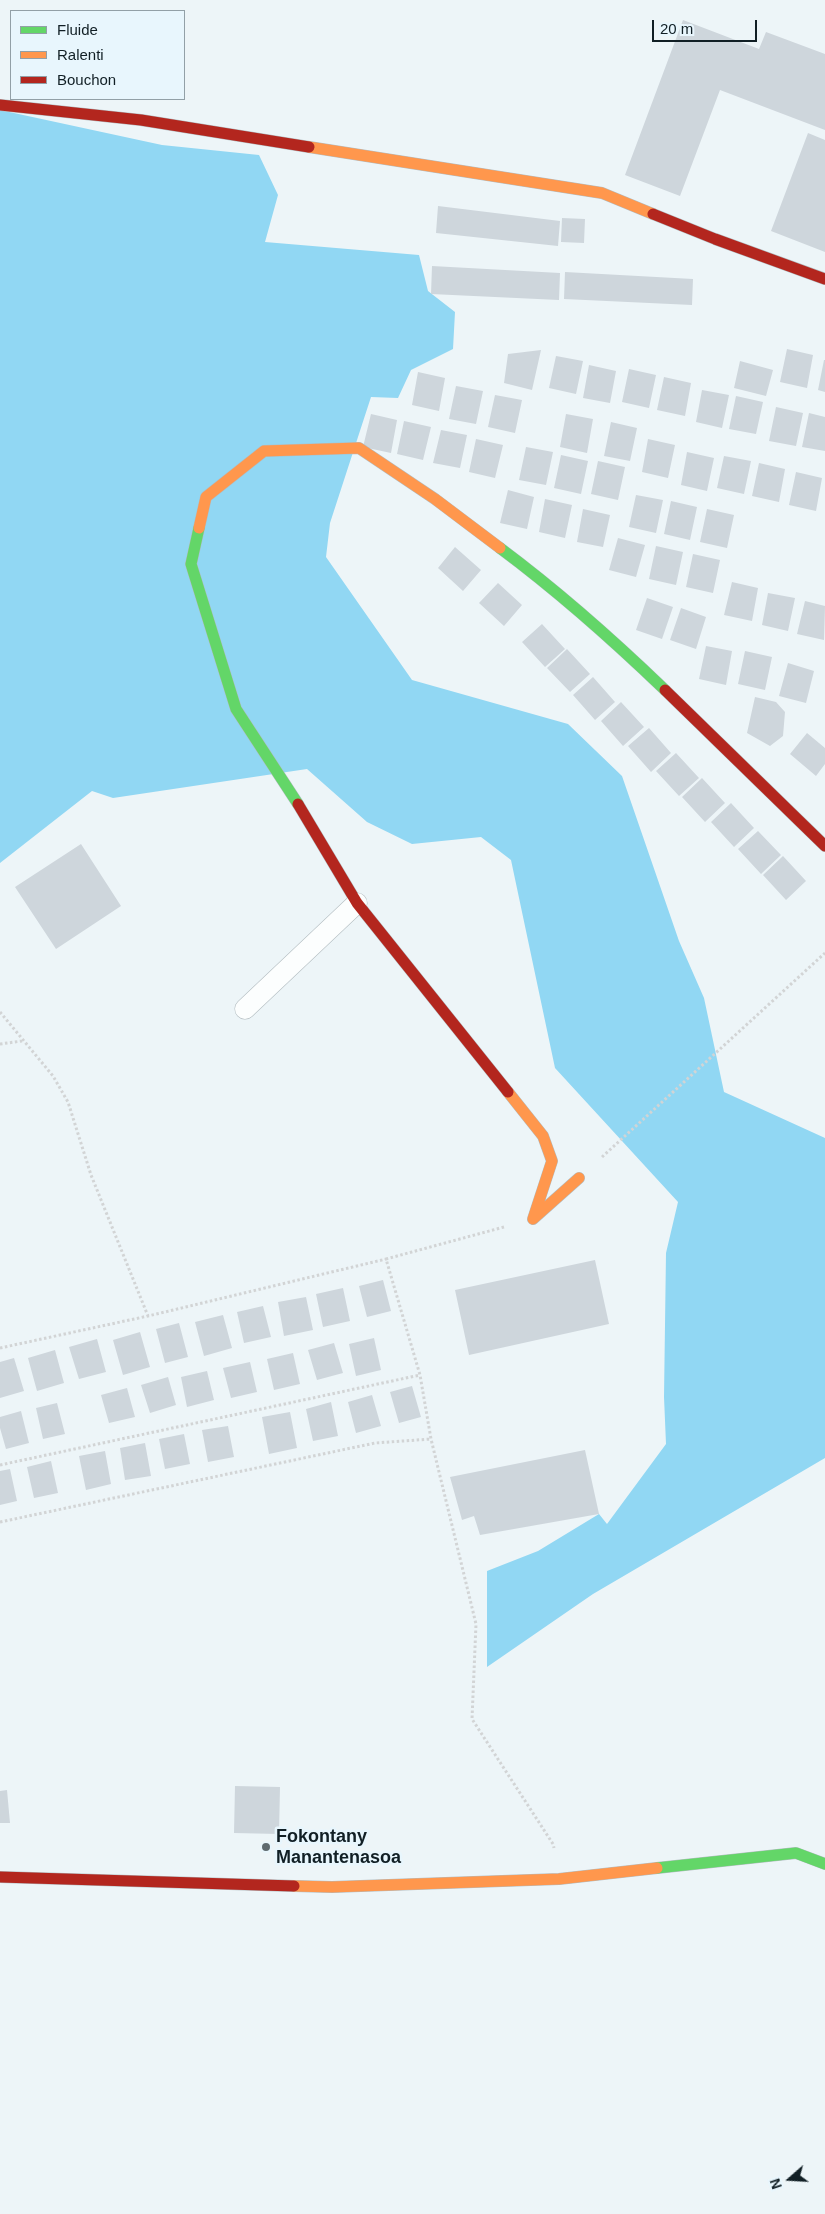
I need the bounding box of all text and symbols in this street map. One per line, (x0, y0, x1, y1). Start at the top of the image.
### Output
legend (10, 10, 185, 100)
scale bar (655, 10, 760, 42)
text: 20 m (660, 20, 693, 37)
text: Fluide (57, 21, 98, 38)
text: Ralenti (57, 46, 104, 63)
text: Bouchon (57, 71, 116, 88)
place label: Fokontany Manantenasoa (276, 1826, 401, 1868)
marker: Fokontany Manantenasoa (260, 1841, 272, 1853)
north arrow (765, 2154, 815, 2204)
text: N (767, 2176, 785, 2191)

